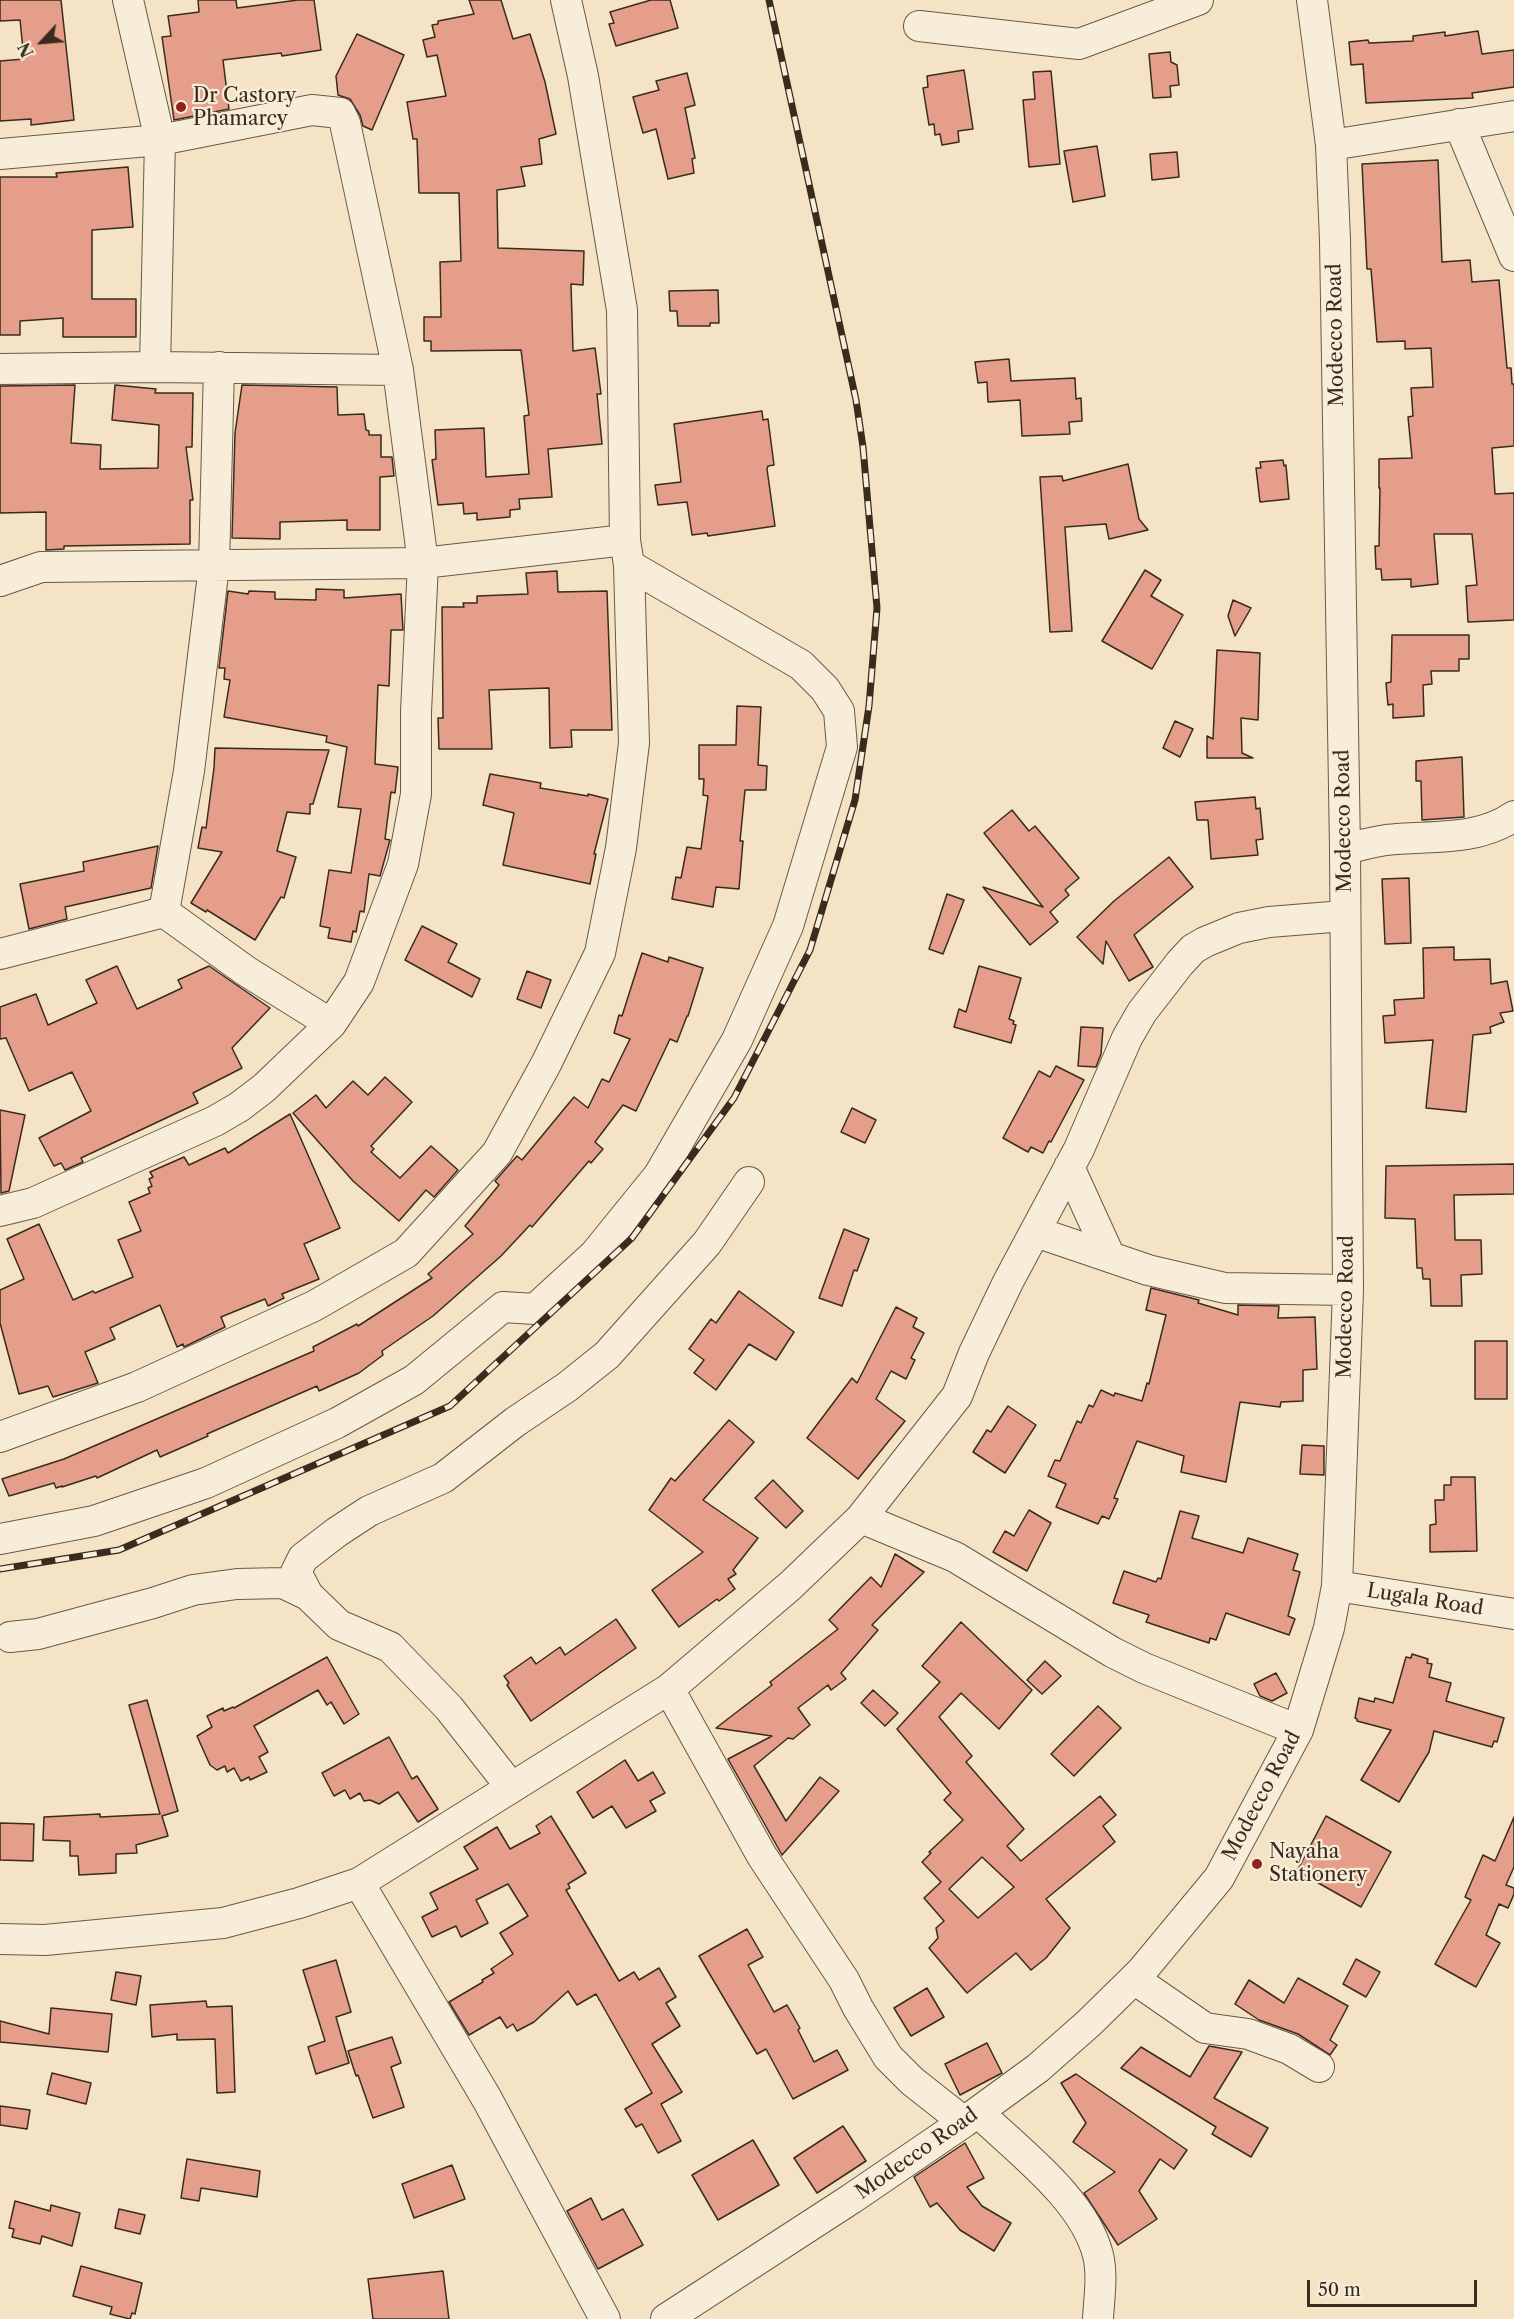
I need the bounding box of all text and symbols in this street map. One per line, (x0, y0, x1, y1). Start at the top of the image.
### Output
north arrow (12, 12, 72, 72)
text: N (14, 39, 38, 61)
place label: Dr Castory Phamarcy (193, 84, 296, 131)
marker: Dr Castory Phamarcy (174, 100, 188, 114)
street label: Modecco Road (1323, 263, 1349, 407)
street label: Modecco Road (1331, 749, 1357, 893)
street label: Modecco Road (1333, 1235, 1359, 1379)
street label: Lugala Road (1365, 1579, 1485, 1621)
street label: Modecco Road (1218, 1727, 1306, 1865)
place label: Nayaha Stationery (1269, 1840, 1367, 1887)
marker: Nayaha Stationery (1250, 1857, 1264, 1871)
street label: Modecco Road (851, 2103, 983, 2205)
scale bar (1310, 2268, 1480, 2306)
text: 50 m (1318, 2279, 1361, 2301)

